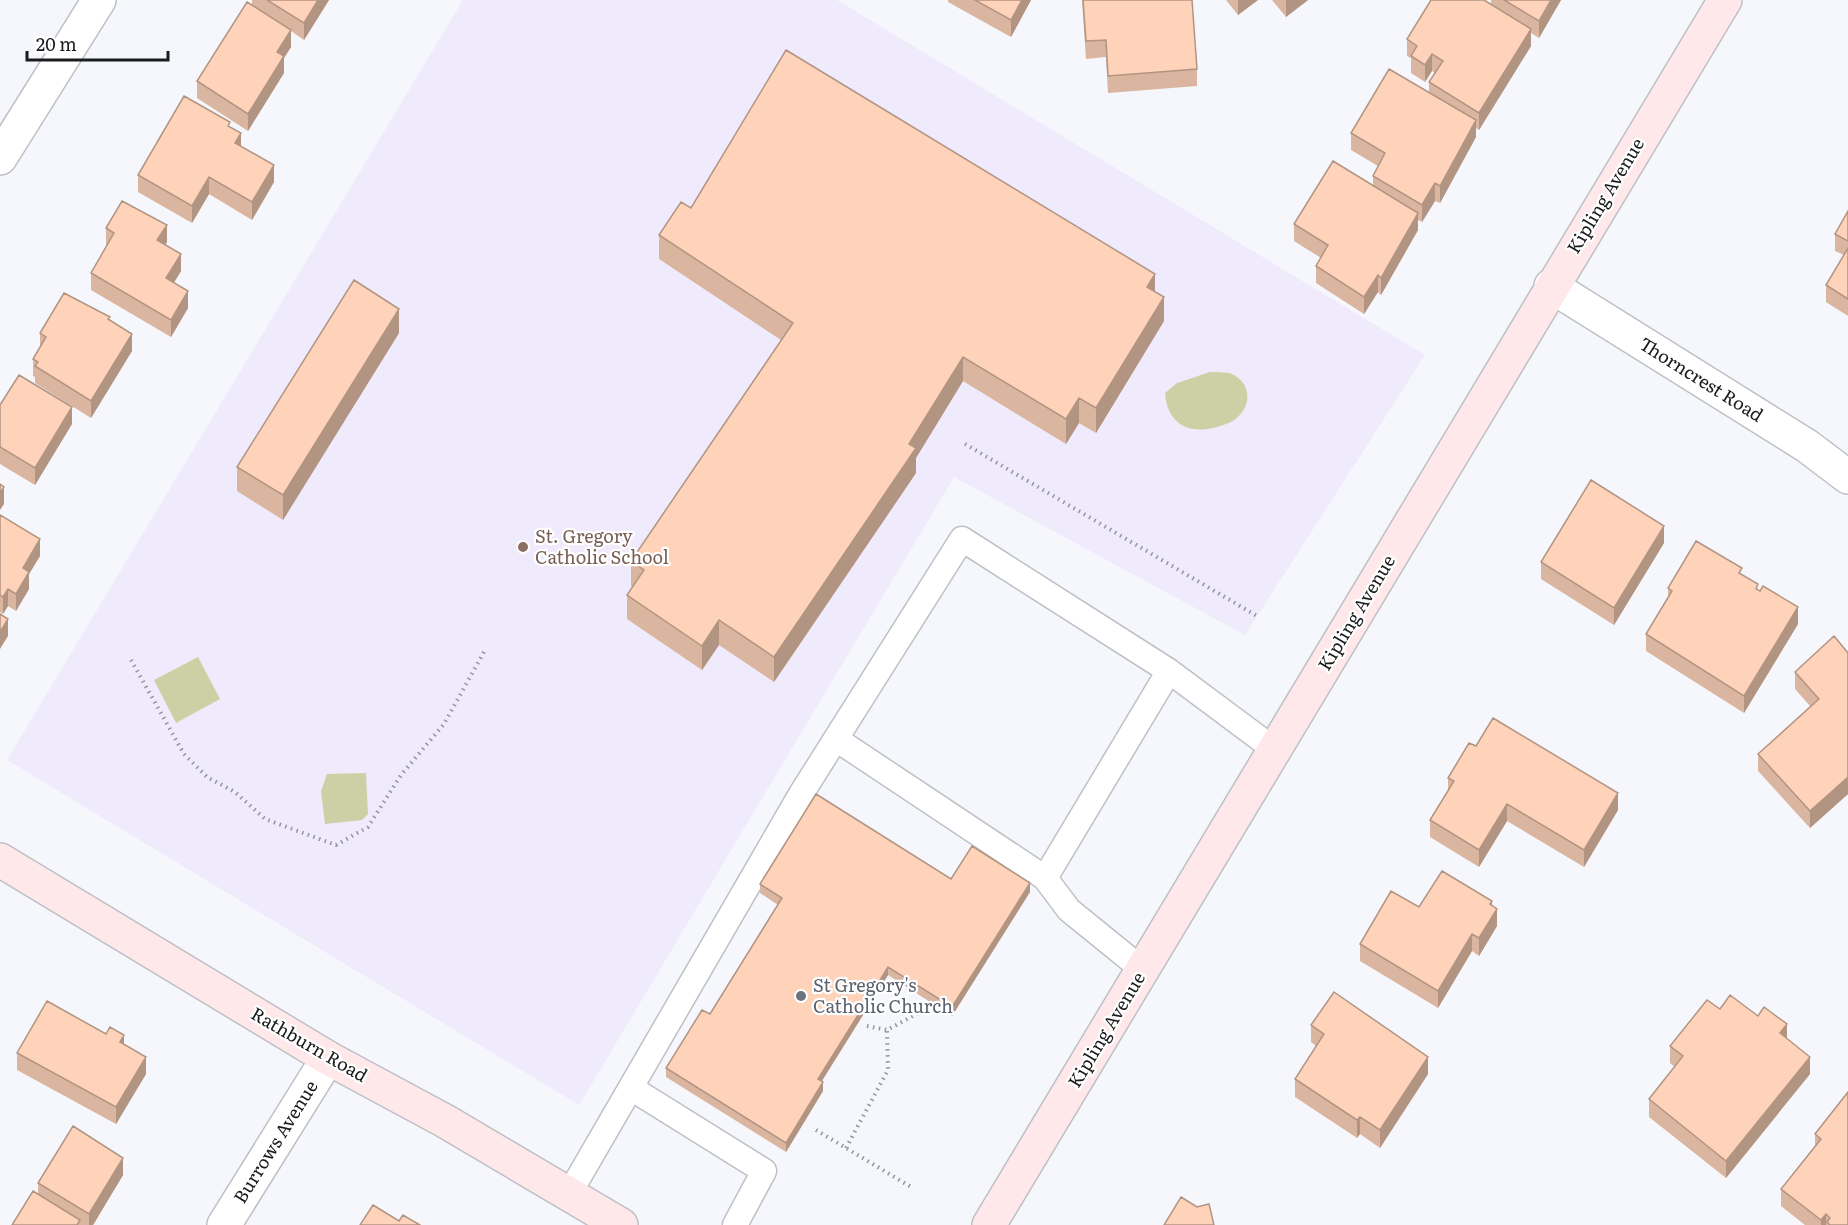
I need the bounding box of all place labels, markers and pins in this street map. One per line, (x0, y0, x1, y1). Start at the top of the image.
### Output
place label: St. Gregory Catholic School (535, 522, 669, 570)
marker: St. Gregory Catholic School (516, 540, 530, 554)
place label: St Gregory's Catholic Church (813, 971, 953, 1019)
marker: St Gregory's Catholic Church (794, 989, 808, 1003)

